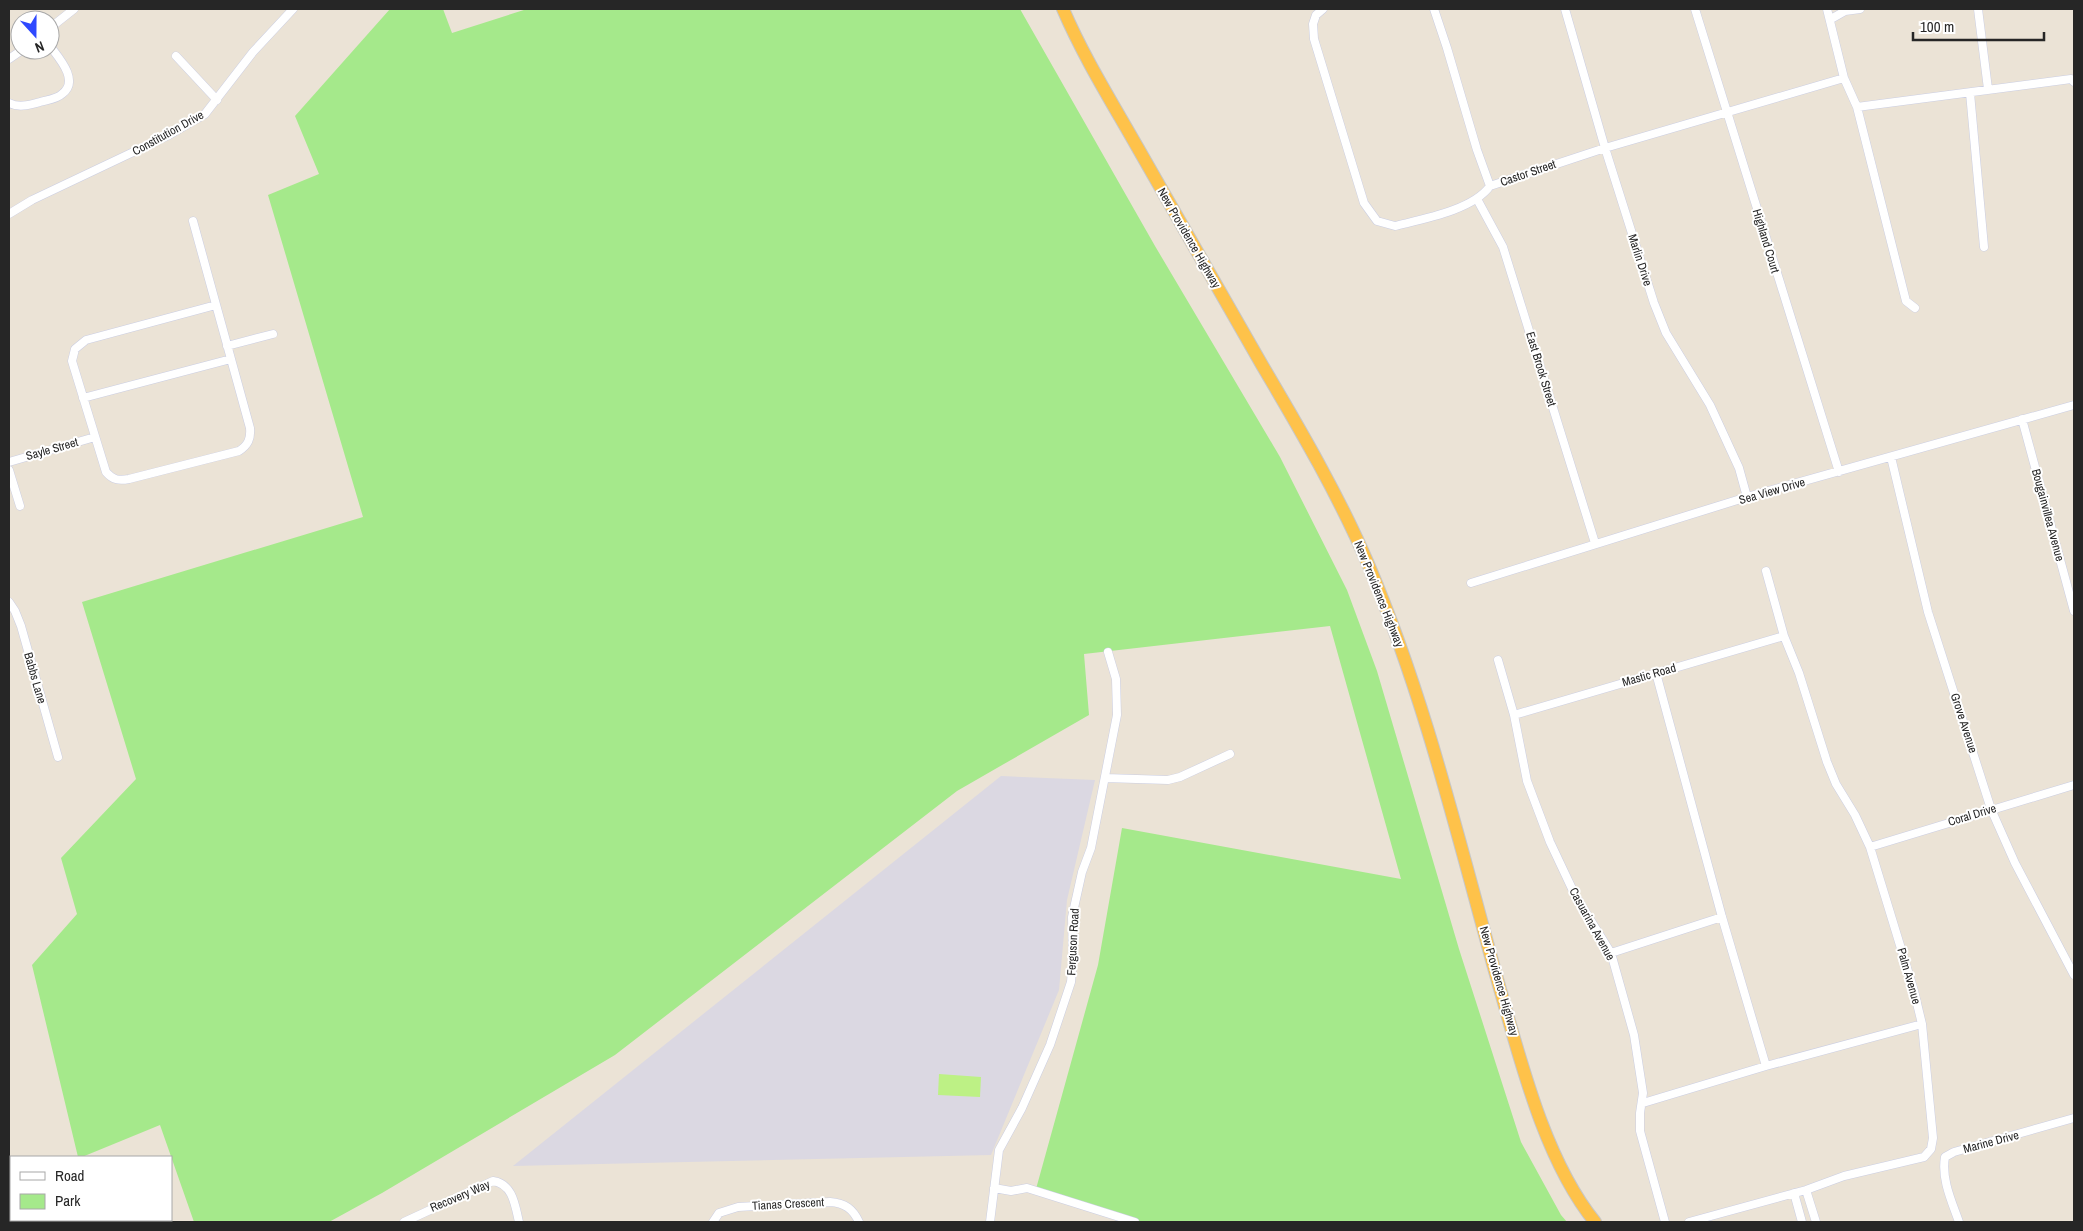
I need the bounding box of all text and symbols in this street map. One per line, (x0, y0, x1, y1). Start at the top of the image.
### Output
north arrow (10, 10, 60, 60)
scale bar (1913, 10, 2044, 42)
text: 100 m (1920, 16, 1954, 37)
text: N (33, 37, 47, 57)
street label: Constitution Drive (129, 107, 207, 159)
street label: Castor Street (1498, 156, 1558, 190)
street label: New Providence Highway (1154, 185, 1224, 291)
street label: Highland Court (1749, 207, 1783, 275)
street label: Marlin Drive (1624, 232, 1656, 288)
street label: East Brook Street (1522, 330, 1560, 408)
street label: Sayle Street (24, 434, 80, 464)
street label: Bougainvillea Avenue (2028, 467, 2068, 563)
street label: Sea View Drive (1737, 474, 1807, 508)
street label: New Providence Highway (1350, 539, 1408, 650)
street label: Babbs Lane (20, 651, 50, 705)
street label: Mastic Road (1620, 660, 1678, 690)
street label: Grove Avenue (1947, 691, 1981, 755)
street label: Coral Drive (1946, 800, 1998, 830)
street label: Casuarina Avenue (1565, 885, 1619, 963)
street label: Ferguson Road (1063, 908, 1083, 976)
street label: New Providence Highway (1476, 924, 1522, 1038)
street label: Palm Avenue (1893, 946, 1925, 1006)
street label: Marine Drive (1961, 1127, 2021, 1157)
legend (10, 1156, 172, 1221)
text: Road (55, 1165, 84, 1186)
street label: Recovery Way (428, 1176, 492, 1216)
text: Park (55, 1190, 81, 1211)
street label: Tianas Crescent (752, 1194, 825, 1214)

